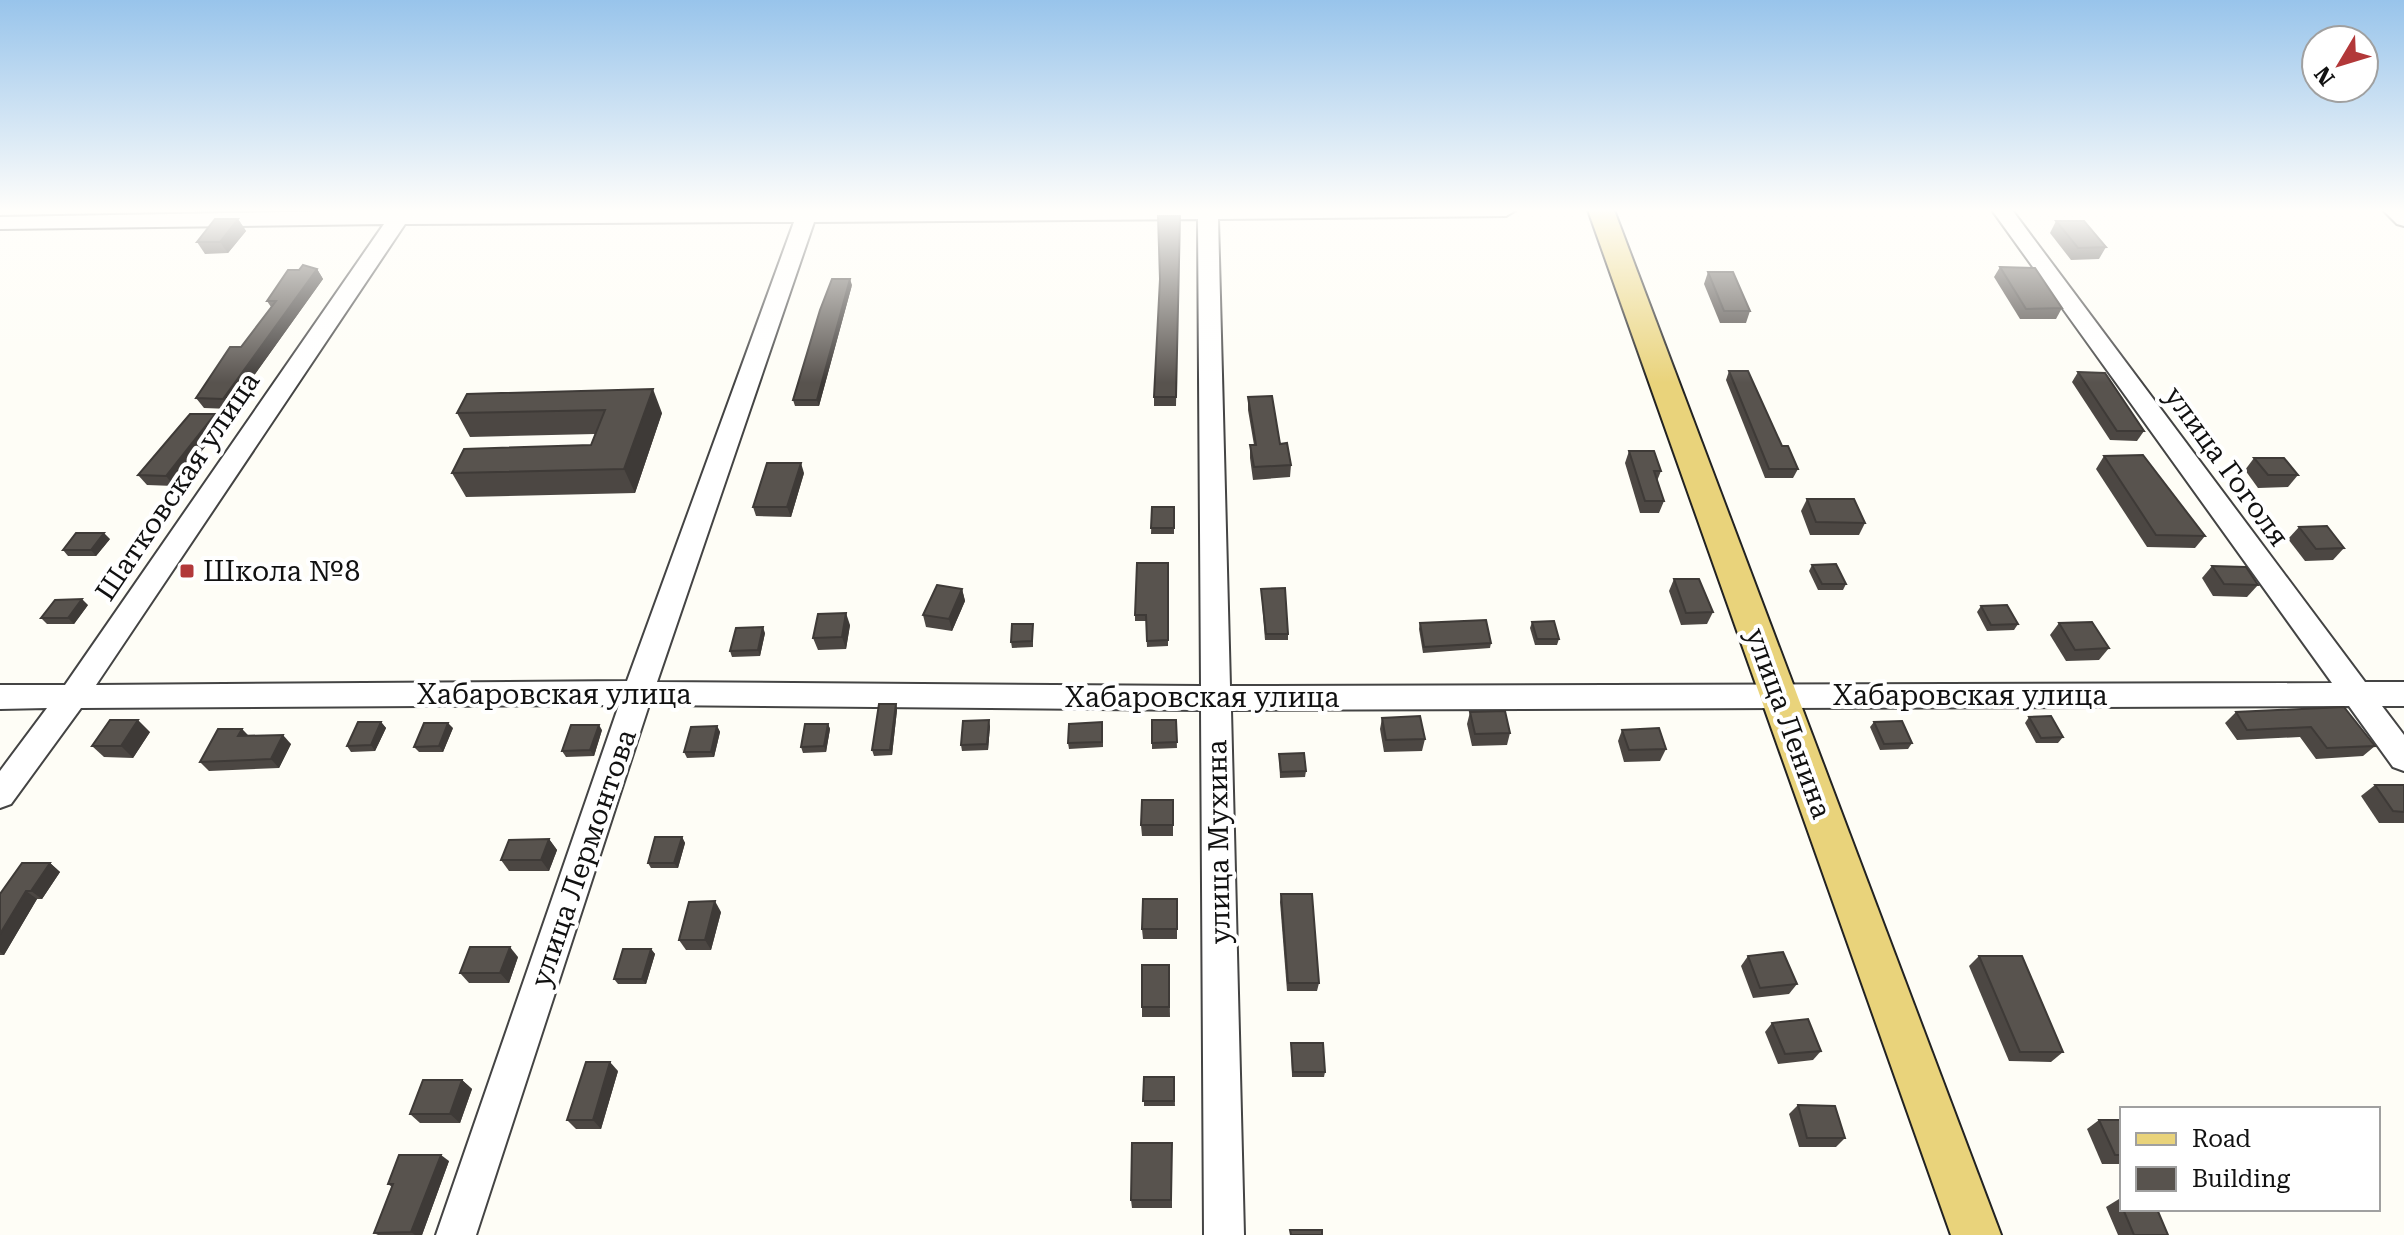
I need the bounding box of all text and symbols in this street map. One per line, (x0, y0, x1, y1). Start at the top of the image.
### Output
north arrow (2300, 24, 2380, 104)
text: N (2310, 62, 2340, 90)
street label: Шатковская улица (89, 366, 266, 607)
street label: улица Гоголя (2158, 380, 2296, 553)
place label: Школа №8 (203, 555, 360, 588)
marker: Школа №8 (178, 562, 196, 580)
street label: улица Ленина (1739, 623, 1838, 823)
street label: Хабаровская улица (417, 678, 691, 711)
street label: Хабаровская улица (1833, 679, 2107, 712)
street label: Хабаровская улица (1065, 681, 1339, 714)
street label: улица Лермонтова (524, 725, 643, 991)
street label: улица Мухина (1200, 740, 1237, 944)
legend (2120, 1107, 2380, 1211)
text: Road (2192, 1125, 2251, 1153)
text: Building (2192, 1165, 2290, 1193)

